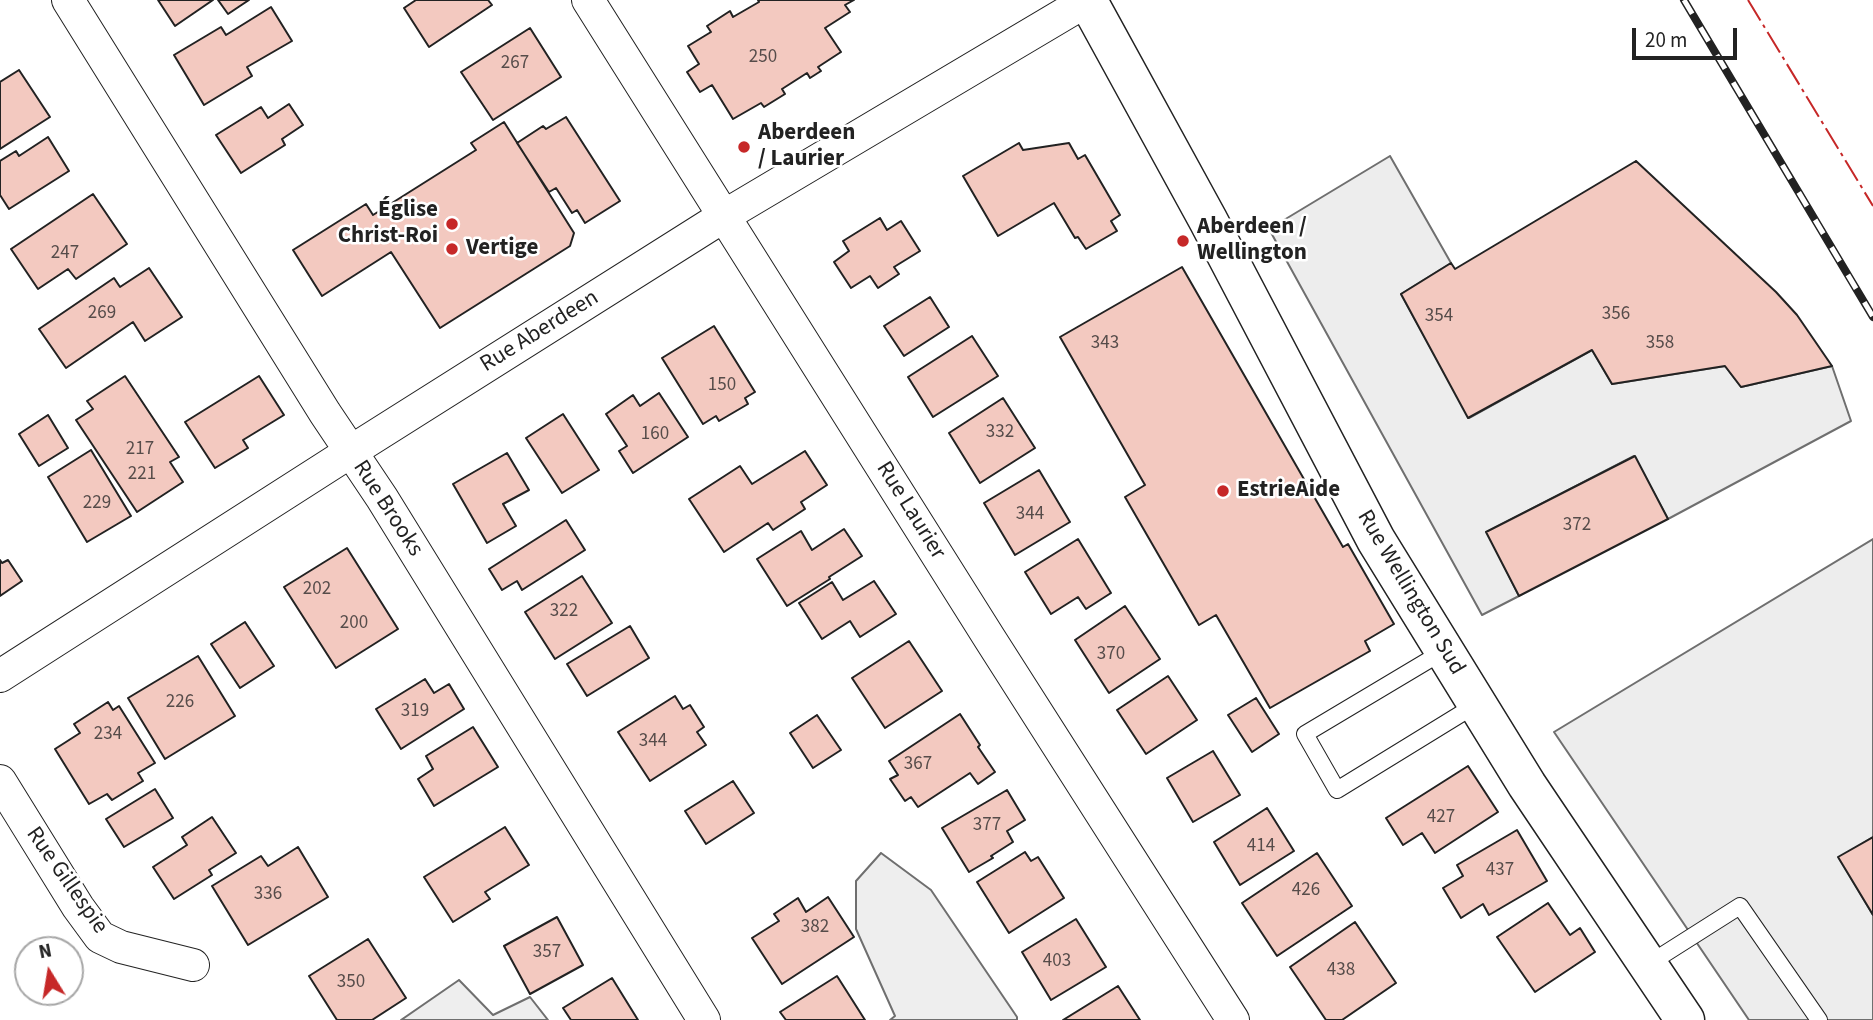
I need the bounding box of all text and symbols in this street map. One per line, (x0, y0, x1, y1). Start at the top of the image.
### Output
scale bar (1635, 14, 1740, 58)
text: 20 m (1645, 25, 1687, 55)
house number: 250 (749, 47, 777, 69)
house number: 267 (501, 53, 529, 75)
place label: Aberdeen / Laurier (758, 120, 855, 174)
marker: Aberdeen / Laurier (736, 139, 752, 155)
place label: Église Christ-Roi (338, 197, 438, 251)
place label: Aberdeen / Wellington (1197, 214, 1307, 268)
marker: Église Christ-Roi (444, 216, 460, 232)
marker: Aberdeen / Wellington (1175, 233, 1191, 249)
place label: Vertige (466, 235, 538, 263)
marker: Vertige (444, 241, 460, 257)
house number: 247 (51, 243, 79, 265)
street label: Rue Aberdeen (476, 285, 604, 379)
house number: 269 (88, 303, 116, 325)
house number: 356 (1602, 304, 1630, 326)
house number: 354 (1425, 306, 1453, 328)
house number: 343 (1091, 333, 1119, 355)
house number: 358 (1646, 333, 1674, 355)
house number: 150 (708, 375, 736, 397)
house number: 332 (986, 422, 1014, 444)
house number: 160 (641, 424, 669, 446)
house number: 217 (126, 439, 154, 461)
street label: Rue Brooks (346, 456, 428, 562)
street label: Rue Laurier (869, 457, 951, 565)
house number: 221 (128, 464, 156, 486)
place label: EstrieAide (1237, 477, 1340, 505)
marker: EstrieAide (1215, 483, 1231, 499)
house number: 229 (83, 493, 111, 515)
house number: 344 (1016, 504, 1044, 526)
street label: Rue Wellington Sud (1350, 506, 1470, 680)
house number: 372 (1563, 515, 1591, 537)
house number: 202 (303, 579, 331, 601)
house number: 322 (550, 601, 578, 623)
house number: 200 (340, 613, 368, 635)
house number: 370 (1097, 644, 1125, 666)
house number: 226 (166, 692, 194, 714)
house number: 319 (401, 701, 429, 723)
house number: 234 (94, 724, 122, 746)
house number: 344 (639, 731, 667, 753)
house number: 367 (904, 754, 932, 776)
house number: 427 (1427, 807, 1455, 829)
house number: 377 (973, 815, 1001, 837)
street label: Rue Gillespie (19, 822, 113, 940)
house number: 414 (1247, 836, 1275, 858)
house number: 437 (1486, 860, 1514, 882)
house number: 426 (1292, 880, 1320, 902)
house number: 336 (254, 884, 282, 906)
house number: 382 (801, 917, 829, 939)
north arrow (14, 936, 84, 1006)
text: N (36, 937, 54, 966)
house number: 357 (533, 942, 561, 964)
house number: 403 (1043, 951, 1071, 973)
house number: 438 (1327, 960, 1355, 982)
house number: 350 (337, 972, 365, 994)

